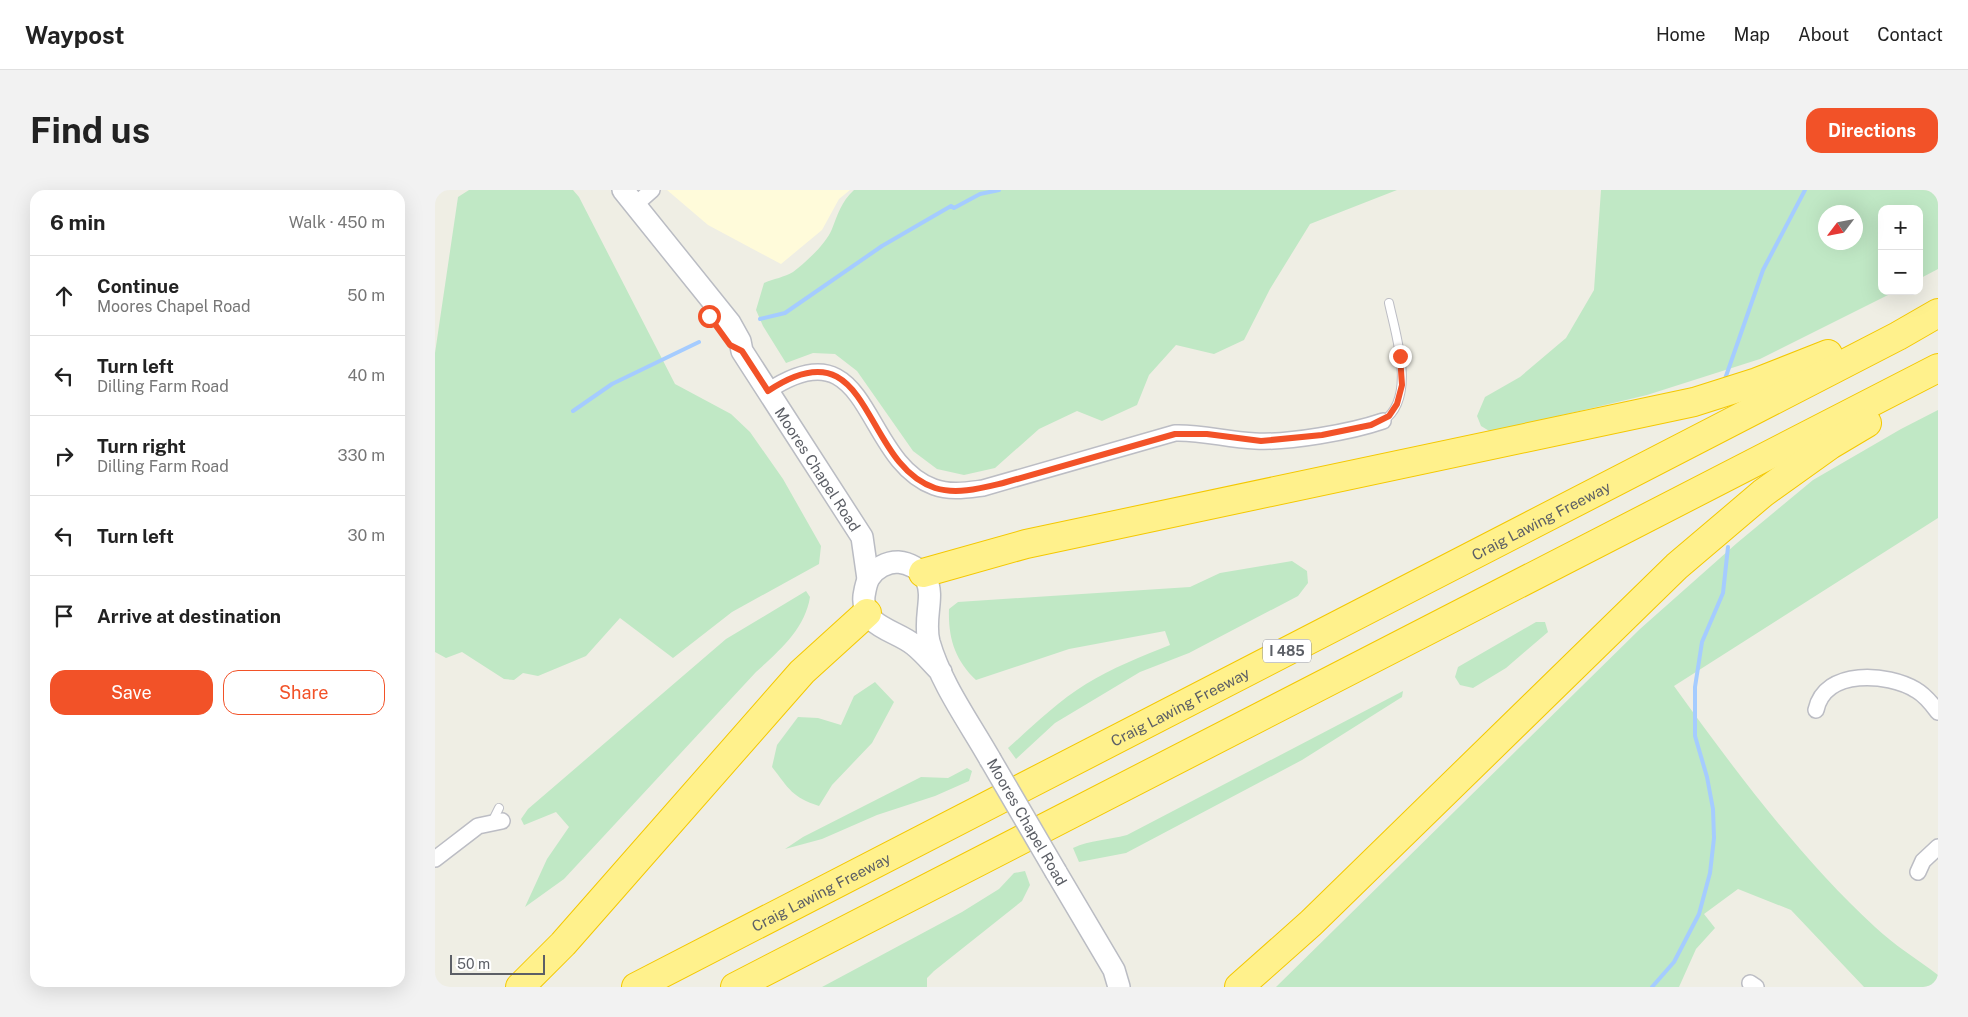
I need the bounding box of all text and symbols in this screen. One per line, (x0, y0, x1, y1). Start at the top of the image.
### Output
text: Waypost (25, 21, 125, 49)
text: Home (1656, 24, 1706, 45)
text: Map (1734, 24, 1770, 45)
text: About (1798, 24, 1849, 45)
text: Contact (1877, 24, 1943, 45)
button: Directions (1806, 108, 1938, 153)
text: Find us (30, 110, 150, 151)
north arrow (1818, 205, 1863, 250)
map controls (1878, 205, 1923, 295)
button: + (1878, 205, 1923, 250)
text: 6 min (50, 210, 106, 235)
text: Walk · 450 m (289, 213, 385, 232)
button: − (1878, 250, 1923, 295)
text: Continue (97, 275, 179, 297)
icon: ahead (50, 282, 78, 310)
text: 50 m (347, 286, 385, 305)
text: Moores Chapel Road (97, 297, 251, 316)
route start (698, 305, 721, 328)
route end (1389, 345, 1412, 368)
text: Turn left (97, 355, 174, 377)
icon: left (50, 362, 78, 390)
text: 40 m (347, 366, 385, 385)
text: Dilling Farm Road (97, 377, 229, 396)
street label: Moores Chapel Road (772, 404, 864, 534)
text: Turn right (97, 435, 186, 457)
icon: right (50, 442, 78, 470)
text: 330 m (338, 446, 385, 465)
text: Dilling Farm Road (97, 457, 229, 476)
street label: Craig Lawing Freeway (1469, 478, 1613, 563)
icon: left (50, 522, 78, 550)
text: Turn left (97, 525, 174, 547)
text: 30 m (348, 526, 385, 545)
icon: arrive (50, 602, 78, 630)
text: Arrive at destination (97, 605, 281, 627)
road number: I 485 (1263, 640, 1311, 662)
street label: Craig Lawing Freeway (1108, 664, 1252, 749)
button: Save (50, 670, 213, 715)
button: Share (223, 670, 385, 715)
street label: Moores Chapel Road (984, 755, 1070, 889)
street label: Craig Lawing Freeway (749, 849, 893, 934)
scale bar (450, 952, 545, 975)
text: 50 m (457, 956, 490, 972)

